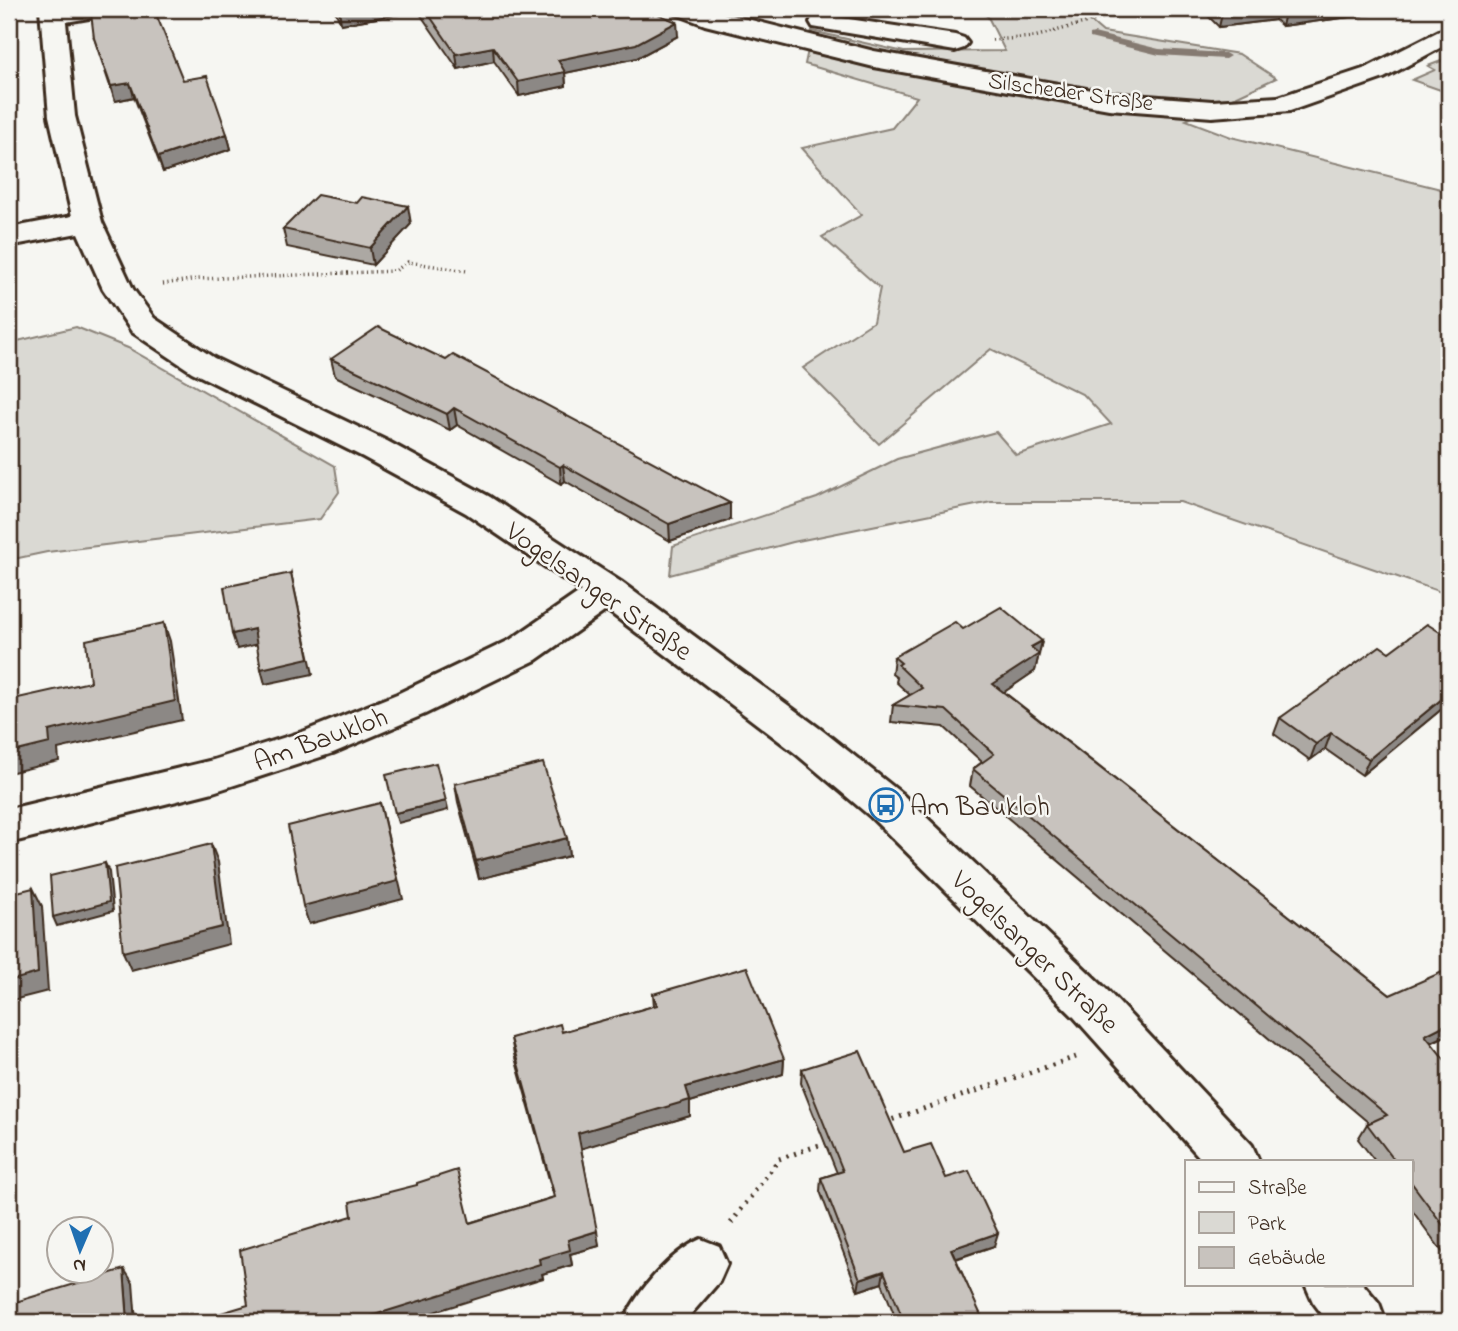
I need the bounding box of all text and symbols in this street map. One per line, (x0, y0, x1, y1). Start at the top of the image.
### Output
street label: Silscheder Straße (986, 66, 1156, 121)
street label: Vogelsanger Straße (495, 512, 700, 673)
street label: Am Baukloh (248, 698, 394, 784)
bus stop icon: Am Baukloh (867, 786, 905, 824)
place label: Am Baukloh (910, 788, 1050, 829)
street label: Vogelsanger Straße (939, 862, 1127, 1045)
legend (1185, 1160, 1412, 1286)
text: Straße (1248, 1174, 1307, 1204)
text: Park (1248, 1210, 1287, 1240)
north arrow (46, 1216, 116, 1286)
text: Gebäude (1248, 1244, 1326, 1274)
text: N (72, 1251, 86, 1278)

